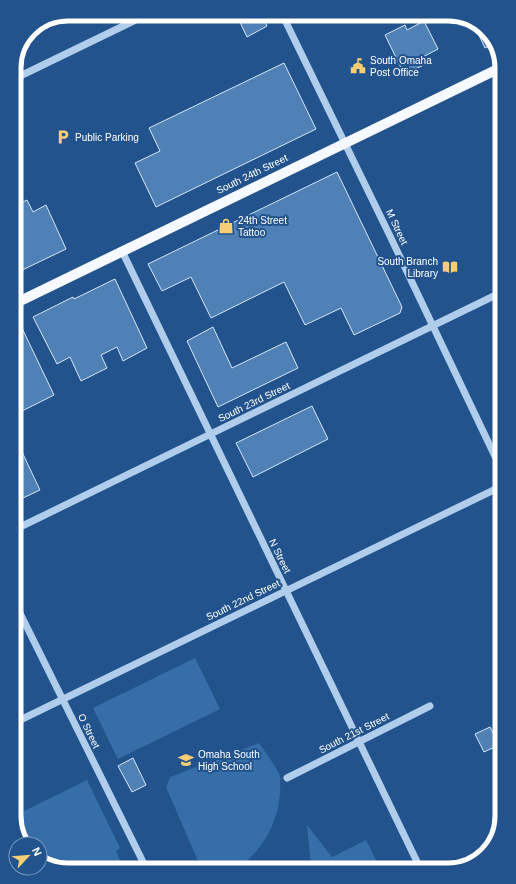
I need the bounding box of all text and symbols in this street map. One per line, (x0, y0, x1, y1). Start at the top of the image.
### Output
place label: South Omaha Post Office (370, 55, 432, 78)
public building icon: South Omaha Post Office (349, 57, 367, 75)
parking icon: Public Parking (54, 128, 72, 146)
place label: Public Parking (75, 132, 139, 143)
street label: South 24th Street (215, 152, 290, 196)
street label: M Street (384, 208, 410, 247)
place label: 24th Street Tattoo (238, 215, 287, 238)
shop icon: 24th Street Tattoo (217, 217, 235, 235)
place label: South Branch Library (377, 256, 438, 279)
library icon: South Branch Library (441, 258, 459, 276)
street label: South 23rd Street (216, 380, 292, 424)
street label: N Street (267, 537, 293, 575)
street label: South 22nd Street (204, 577, 282, 623)
street label: South 21st Street (317, 710, 391, 755)
street label: O Street (76, 712, 102, 750)
place label: Omaha South High School (198, 749, 260, 772)
school or university icon: Omaha South High School (177, 751, 195, 769)
north arrow (8, 836, 48, 876)
text: N (30, 845, 44, 858)

